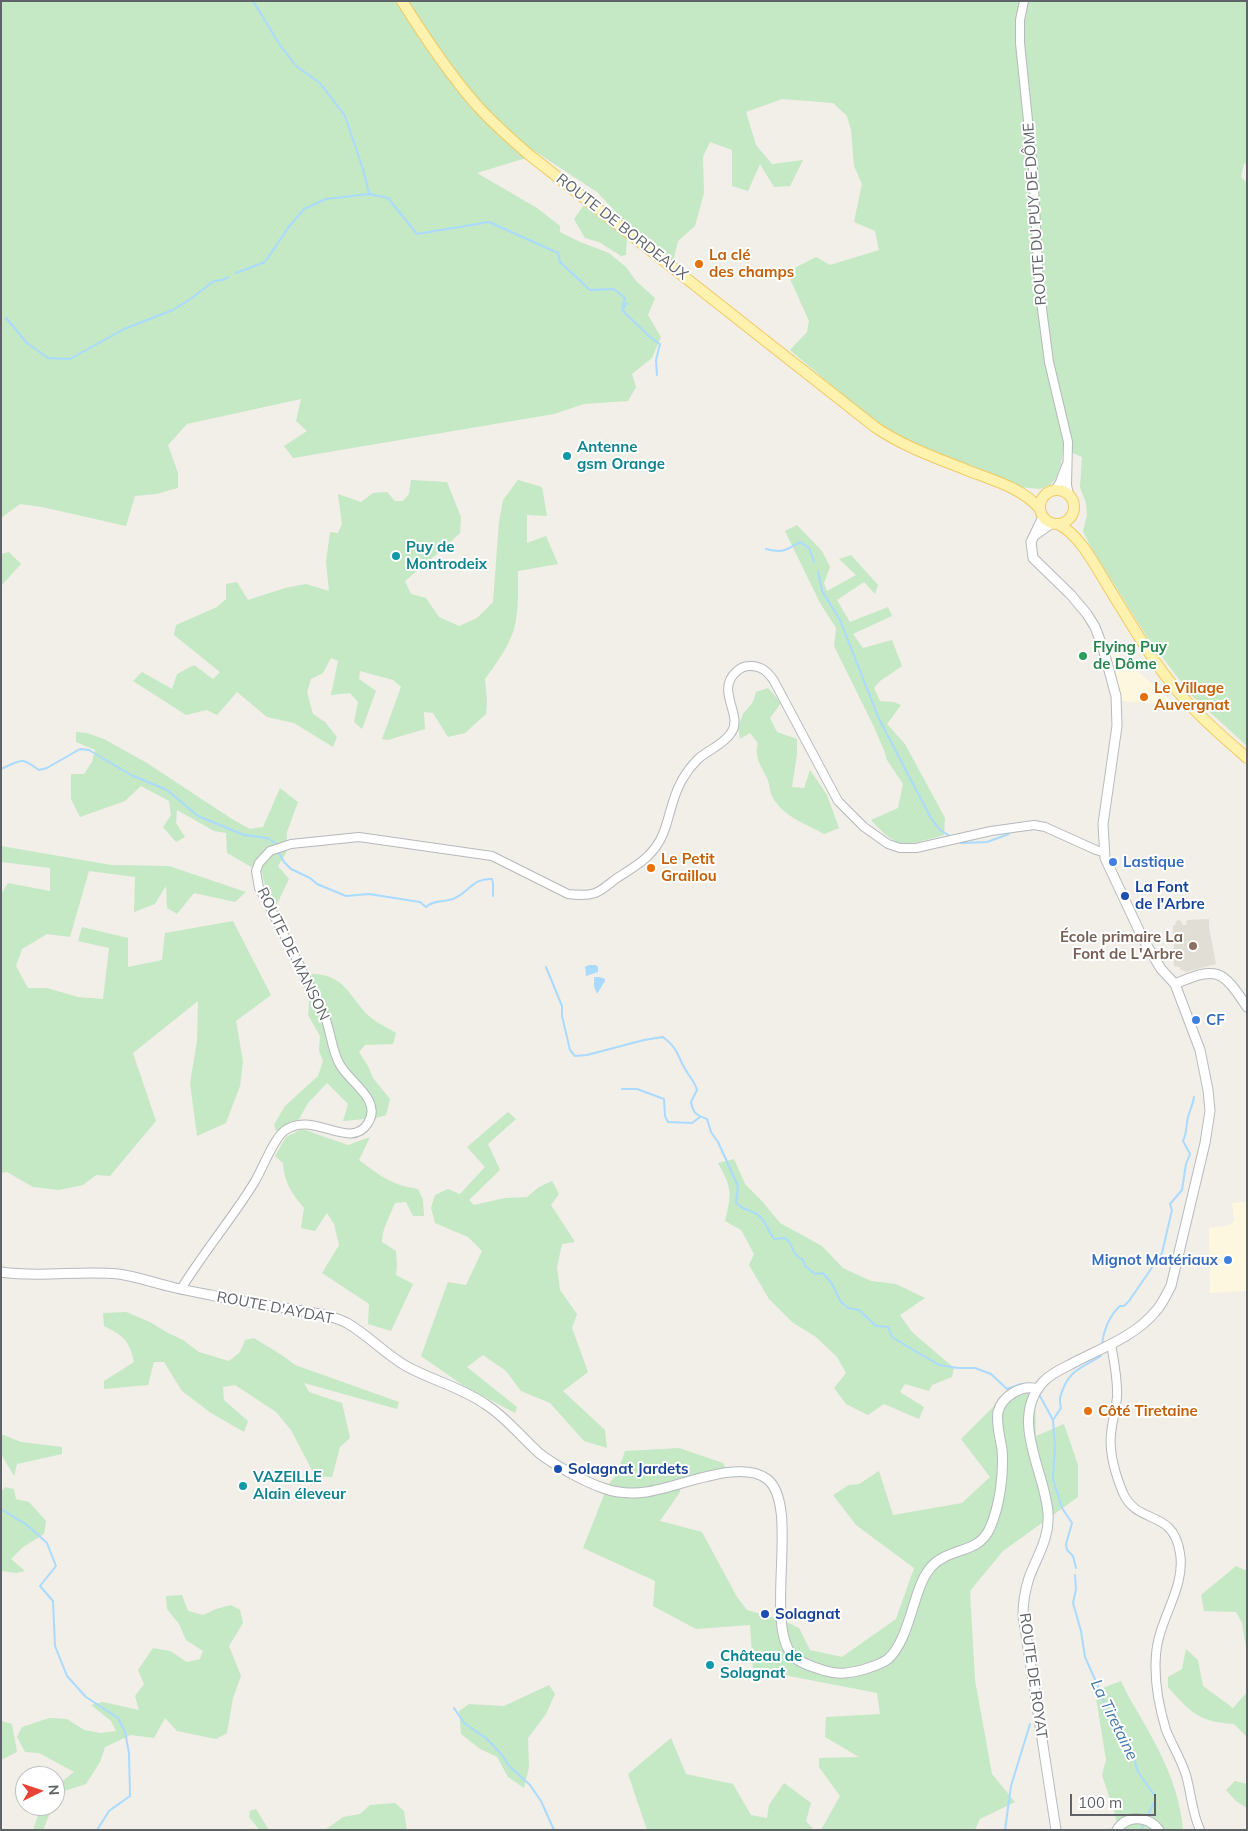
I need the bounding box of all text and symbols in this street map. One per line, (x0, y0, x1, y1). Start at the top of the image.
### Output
street label: ROUTE DU PUY DE DÔME (1020, 122, 1050, 306)
street label: ROUTE DE BORDEAUX (553, 170, 691, 284)
place label: La clé des champs (709, 246, 794, 281)
marker: La clé des champs (693, 258, 705, 270)
place label: Antenne gsm Orange (577, 438, 665, 473)
marker: Antenne gsm Orange (561, 450, 573, 462)
place label: Puy de Montrodeix (406, 538, 487, 573)
marker: Puy de Montrodeix (390, 550, 402, 562)
place label: Flying Puy de Dôme (1093, 638, 1167, 673)
marker: Flying Puy de Dôme (1077, 650, 1089, 662)
place label: Le Village Auvergnat (1154, 679, 1230, 714)
marker: Le Village Auvergnat (1138, 691, 1150, 703)
place label: Le Petit Graillou (661, 850, 717, 885)
place label: Lastique (1123, 853, 1184, 871)
marker: Lastique (1107, 856, 1119, 868)
marker: Le Petit Graillou (645, 862, 657, 874)
place label: La Font de l'Arbre (1135, 878, 1205, 913)
street label: ROUTE DE MANSON (253, 885, 333, 1023)
marker: La Font de l'Arbre (1119, 890, 1131, 902)
place label: École primaire La Font de L'Arbre (1060, 928, 1183, 963)
marker: École primaire La Font de L'Arbre (1187, 940, 1199, 952)
place label: CF (1206, 1011, 1225, 1029)
marker: CF (1190, 1014, 1202, 1026)
place label: Mignot Matériaux (1092, 1251, 1218, 1269)
marker: Mignot Matériaux (1222, 1254, 1234, 1266)
street label: ROUTE D'AYDAT (215, 1288, 335, 1328)
place label: Côté Tiretaine (1098, 1402, 1198, 1420)
marker: Côté Tiretaine (1082, 1405, 1094, 1417)
place label: Solagnat Jardets (568, 1460, 688, 1478)
marker: Solagnat Jardets (552, 1463, 564, 1475)
place label: VAZEILLE Alain éleveur (253, 1468, 346, 1503)
marker: VAZEILLE Alain éleveur (237, 1480, 249, 1492)
place label: Solagnat (775, 1605, 840, 1623)
marker: Solagnat (759, 1608, 771, 1620)
street label: ROUTE DE ROYAT (1015, 1612, 1051, 1740)
place label: Château de Solagnat (720, 1647, 802, 1682)
marker: Château de Solagnat (704, 1659, 716, 1671)
water label: La Tiretaine (1086, 1676, 1142, 1764)
north arrow (15, 1766, 65, 1816)
text: N (45, 1784, 63, 1796)
scale bar (1073, 1784, 1159, 1816)
text: 100 m (1078, 1793, 1122, 1812)

